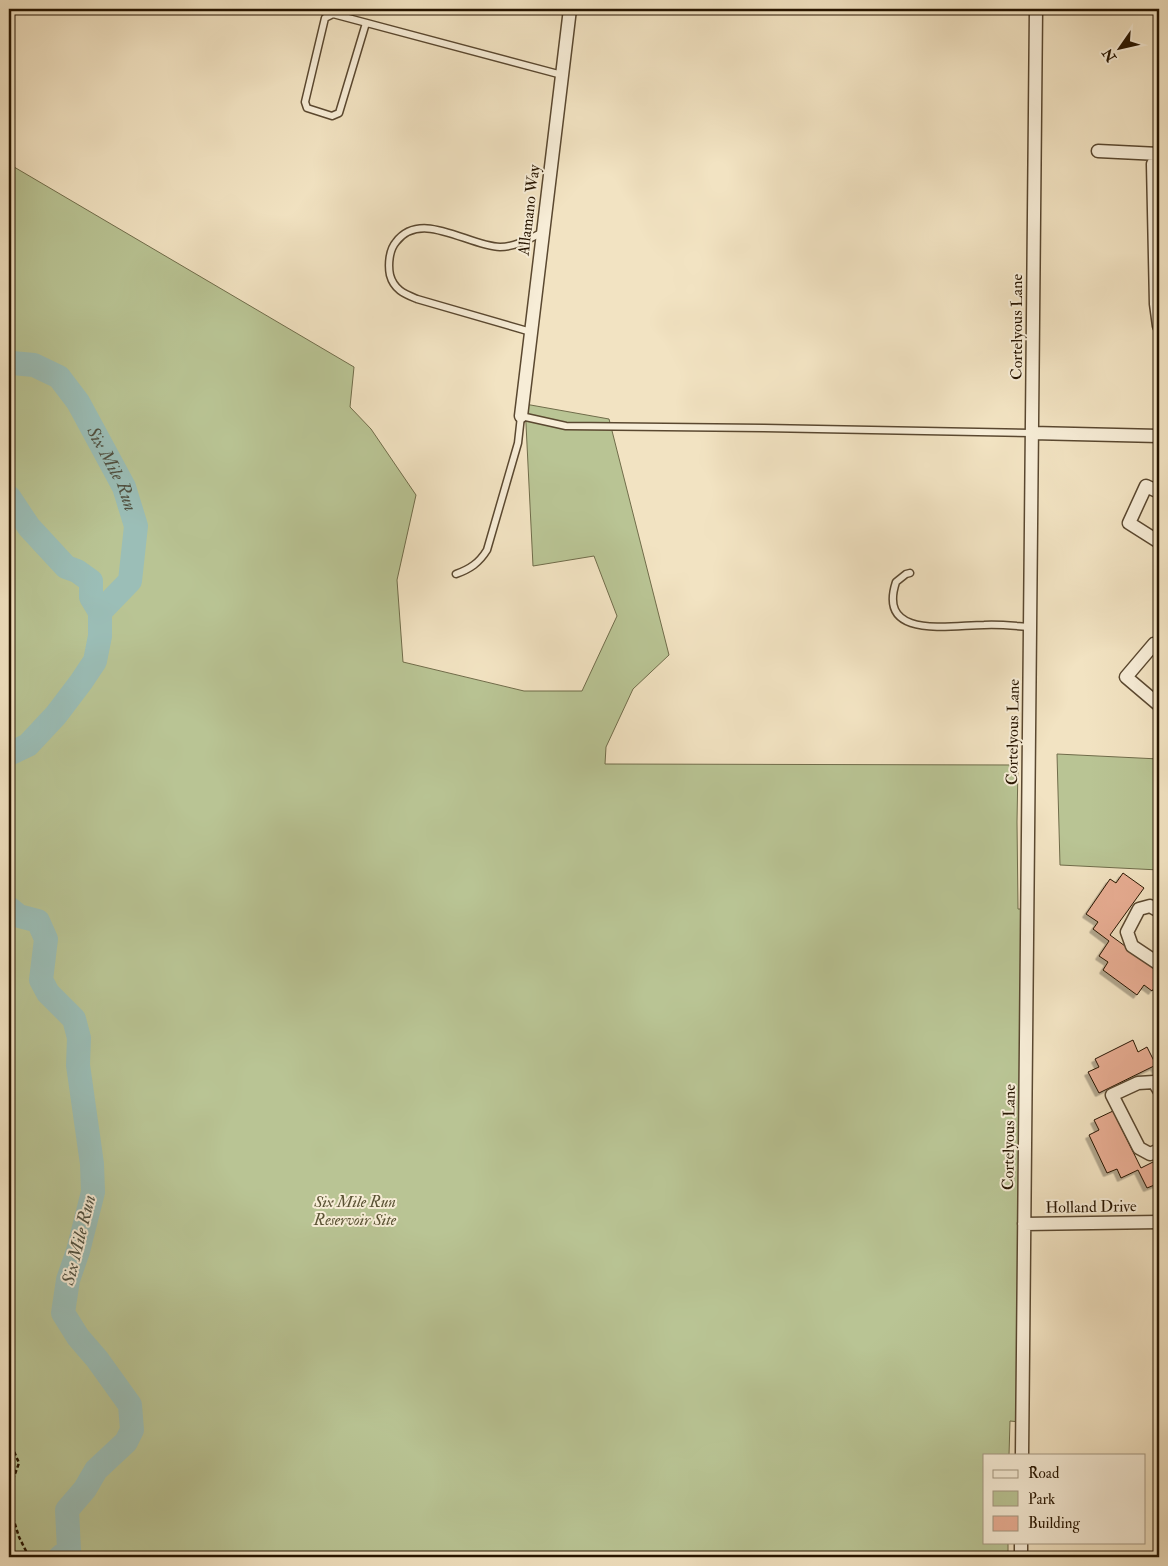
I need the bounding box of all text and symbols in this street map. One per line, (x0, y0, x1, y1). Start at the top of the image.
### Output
north arrow (1096, 22, 1146, 72)
text: N (1099, 45, 1121, 66)
street label: Allamano Way (513, 162, 545, 258)
street label: Cortelyous Lane (1007, 274, 1027, 380)
water label: Six Mile Run (81, 421, 142, 514)
street label: Cortelyous Lane (1002, 678, 1024, 785)
street label: Cortelyous Lane (998, 1083, 1020, 1190)
park label: Six Mile Run Reservoir Site (313, 1192, 397, 1230)
water label: Six Mile Run (56, 1193, 101, 1288)
street label: Holland Drive (1045, 1196, 1137, 1218)
legend (983, 1454, 1146, 1544)
text: Road (1028, 1464, 1060, 1483)
text: Park (1028, 1490, 1055, 1509)
text: Building (1028, 1514, 1080, 1533)

